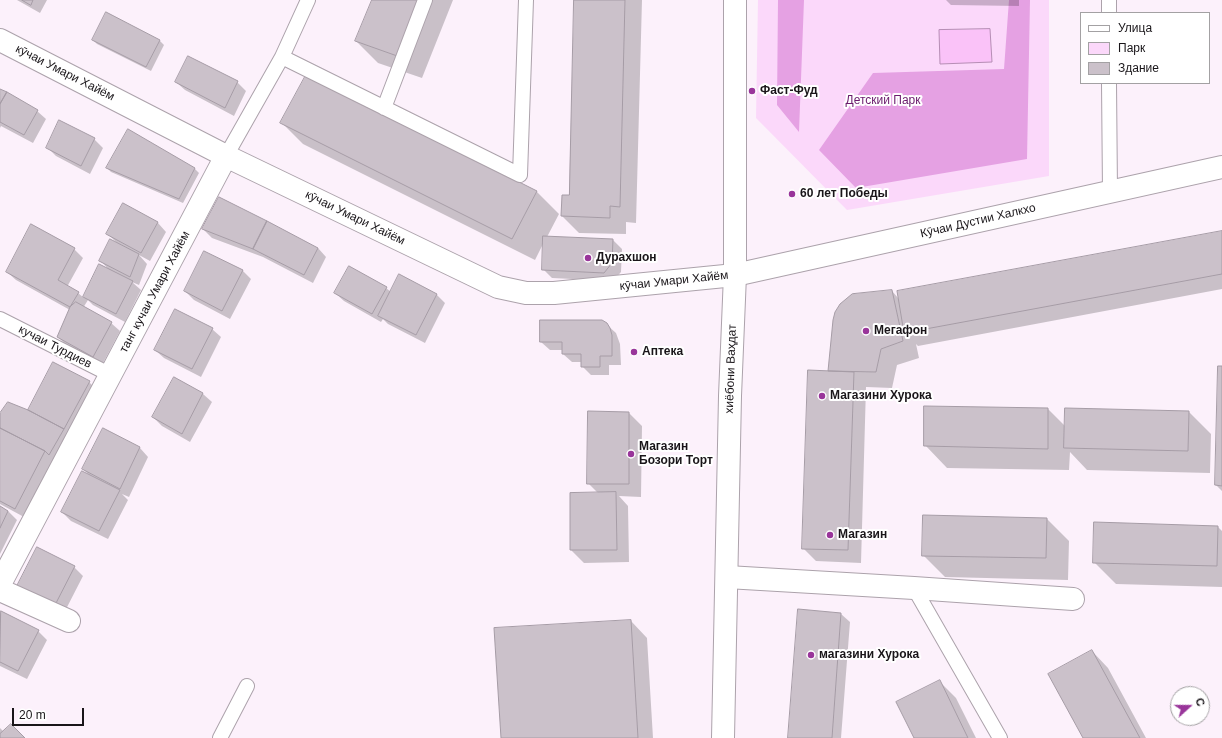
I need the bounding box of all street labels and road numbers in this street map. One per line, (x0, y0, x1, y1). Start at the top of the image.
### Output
street label: кӯчаи Умари Хайём (13, 42, 117, 104)
street label: кӯчаи Умари Хайём (303, 188, 407, 248)
street label: Кӯчаи Дустии Халкхо (919, 201, 1037, 241)
street label: танг кучаи Умари Хайём (117, 229, 193, 355)
street label: кӯчаи Умари Хайём (619, 268, 729, 294)
street label: кучаи Турдиев (16, 322, 94, 372)
street label: хиёбони Ваҳдат (722, 324, 740, 414)

